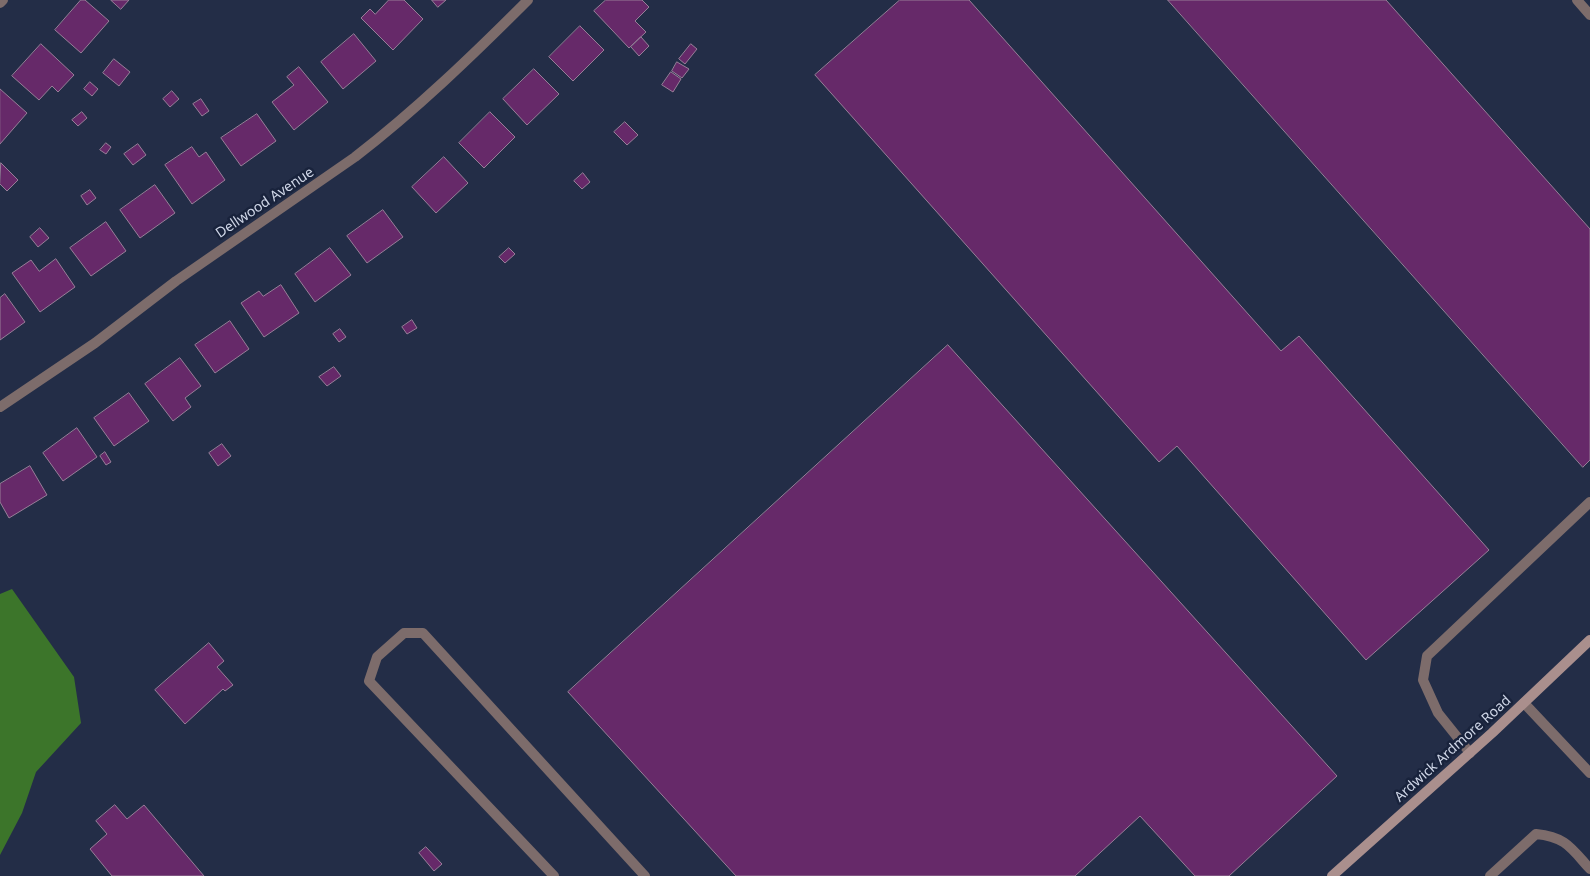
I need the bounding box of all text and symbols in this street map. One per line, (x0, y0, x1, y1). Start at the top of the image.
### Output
street label: Dellwood Avenue (213, 164, 317, 242)
street label: Ardwick Ardmore Road (1391, 692, 1515, 806)

